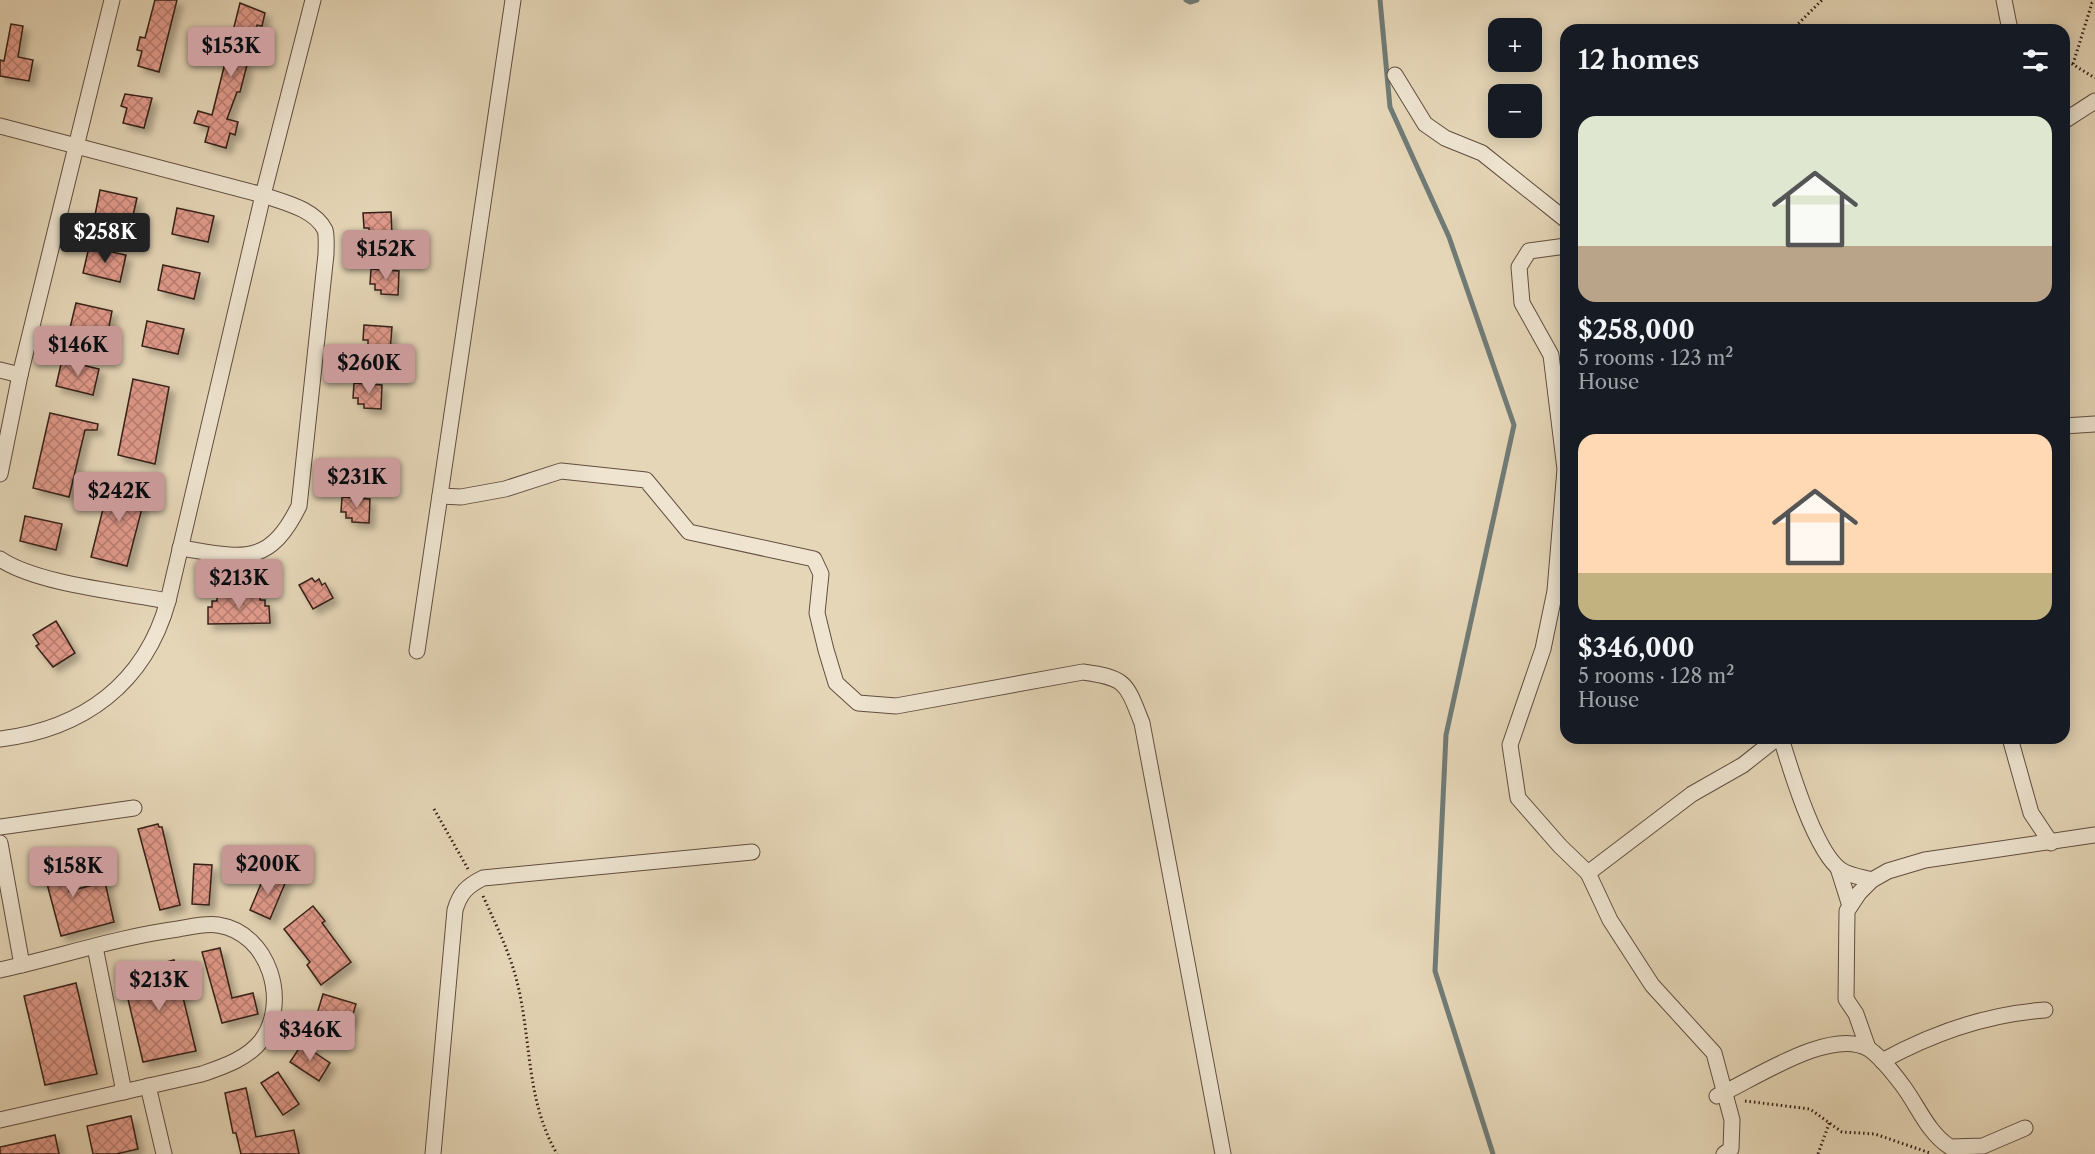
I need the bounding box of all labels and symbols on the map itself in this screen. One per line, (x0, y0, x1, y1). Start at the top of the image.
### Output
pin: $153K (189, 27, 273, 78)
pin: $258K (63, 213, 147, 264)
pin: $152K (344, 230, 428, 281)
pin: $146K (36, 326, 120, 377)
pin: $260K (327, 344, 411, 395)
pin: $231K (315, 458, 399, 509)
pin: $242K (77, 472, 161, 523)
pin: $213K (197, 559, 281, 610)
pin: $200K (226, 845, 310, 896)
pin: $158K (31, 847, 115, 898)
pin: $213K (117, 961, 201, 1012)
pin: $346K (268, 1011, 352, 1062)

